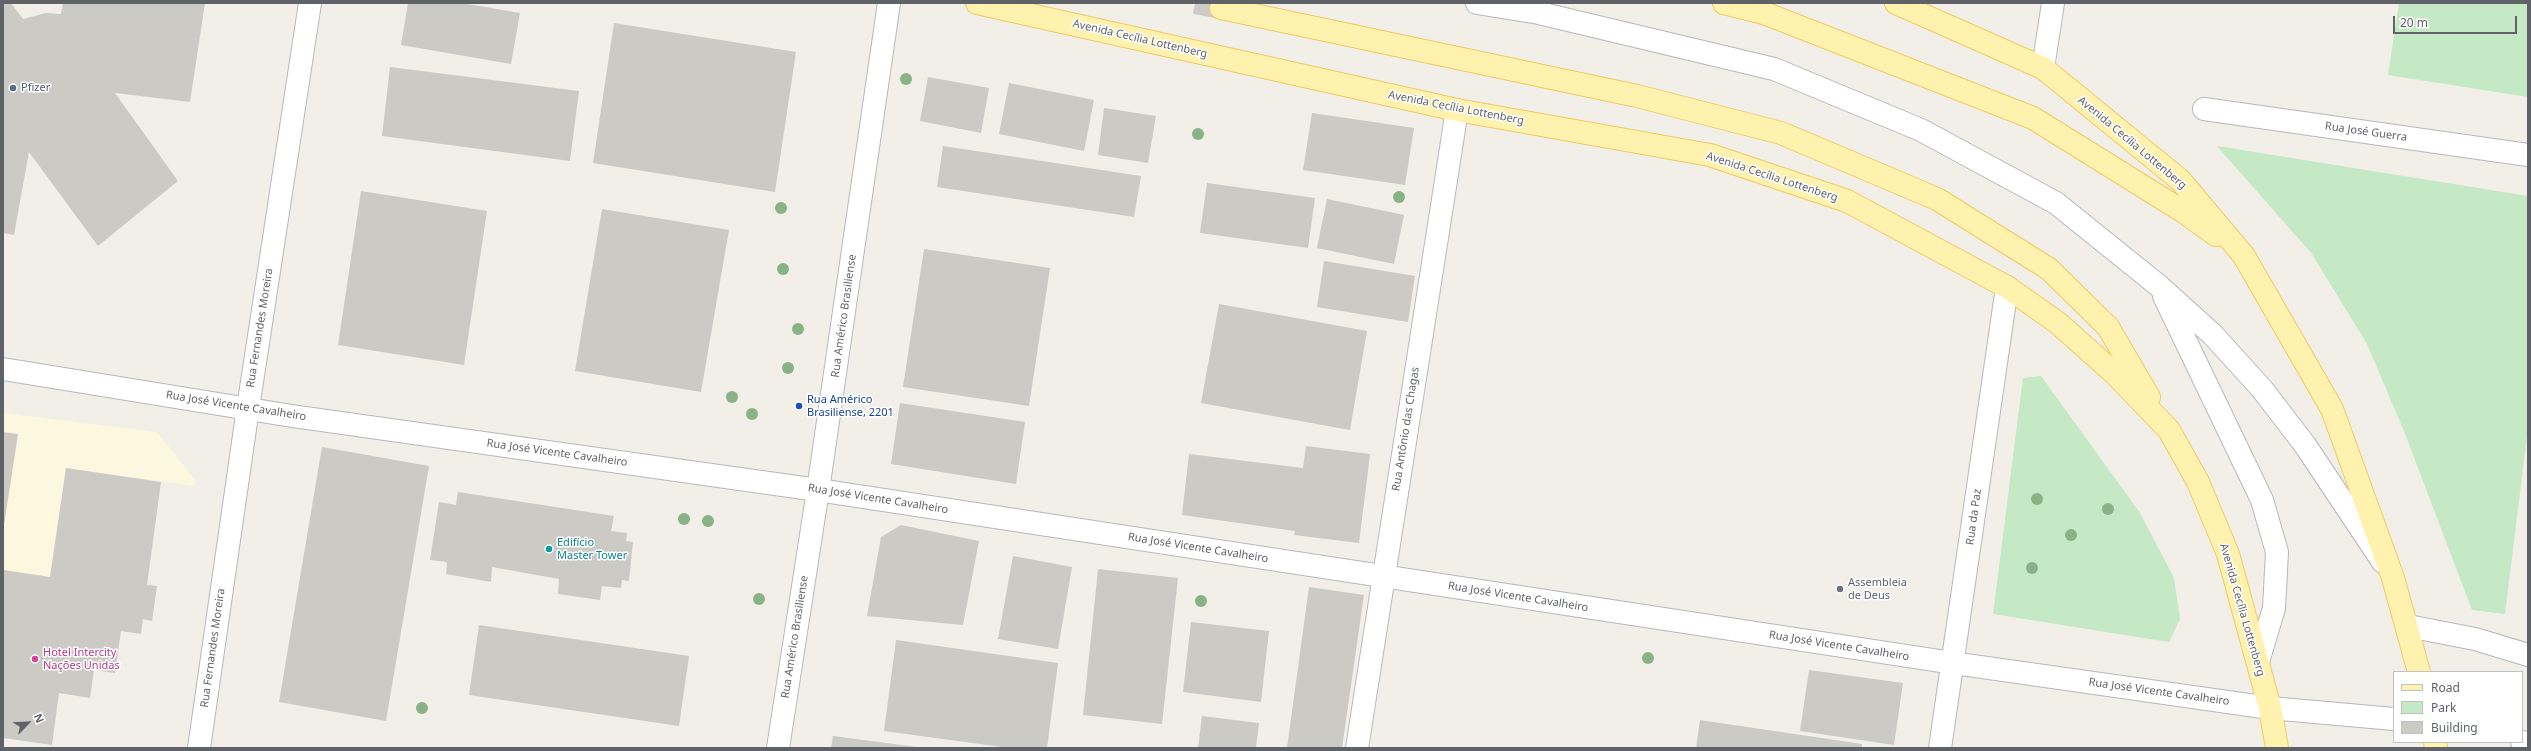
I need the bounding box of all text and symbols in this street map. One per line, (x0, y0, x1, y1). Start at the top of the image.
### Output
scale bar (2395, 8, 2519, 34)
text: 20 m (2400, 14, 2428, 31)
street label: Avenida Cecília Lottenberg (1071, 17, 1209, 61)
place label: Pfizer (21, 81, 50, 95)
marker: Pfizer (8, 83, 18, 93)
street label: Avenida Cecília Lottenberg (1387, 88, 1525, 128)
street label: Avenida Cecília Lottenberg (2075, 94, 2189, 192)
street label: Rua José Guerra (2324, 120, 2408, 144)
street label: Avenida Cecília Lottenberg (1704, 149, 1840, 205)
street label: Rua Américo Brasiliense (829, 254, 859, 378)
street label: Rua Fernandes Moreira (244, 267, 276, 389)
street label: Rua Antônio das Chagas (1390, 366, 1422, 492)
street label: Rua José Vicente Cavalheiro (165, 388, 307, 424)
place label: Rua Américo Brasiliense, 2201 (807, 393, 894, 419)
marker: Rua Américo Brasiliense, 2201 (794, 401, 804, 411)
street label: Rua José Vicente Cavalheiro (486, 437, 628, 469)
street label: Rua José Vicente Cavalheiro (807, 481, 949, 517)
street label: Rua da Paz (1964, 488, 1984, 546)
street label: Rua José Vicente Cavalheiro (1127, 530, 1269, 566)
place label: Edifício Master Tower (557, 536, 627, 562)
street label: Avenida Cecília Lottenberg (2217, 542, 2267, 678)
marker: Edifício Master Tower (544, 544, 554, 554)
street label: Rua Américo Brasiliense (779, 575, 811, 699)
place label: Assembleia de Deus (1848, 576, 1907, 602)
street label: Rua José Vicente Cavalheiro (1447, 579, 1589, 615)
marker: Assembleia de Deus (1835, 584, 1845, 594)
street label: Rua Fernandes Moreira (198, 587, 228, 709)
street label: Rua José Vicente Cavalheiro (1768, 628, 1910, 664)
place label: Hotel Intercity Nações Unidas (43, 646, 120, 672)
marker: Hotel Intercity Nações Unidas (30, 654, 40, 664)
legend (2393, 671, 2523, 743)
street label: Rua José Vicente Cavalheiro (2088, 676, 2230, 708)
text: Road (2431, 679, 2460, 696)
text: Park (2431, 699, 2456, 716)
north arrow (8, 703, 48, 743)
text: N (31, 711, 48, 725)
text: Building (2431, 719, 2478, 736)

